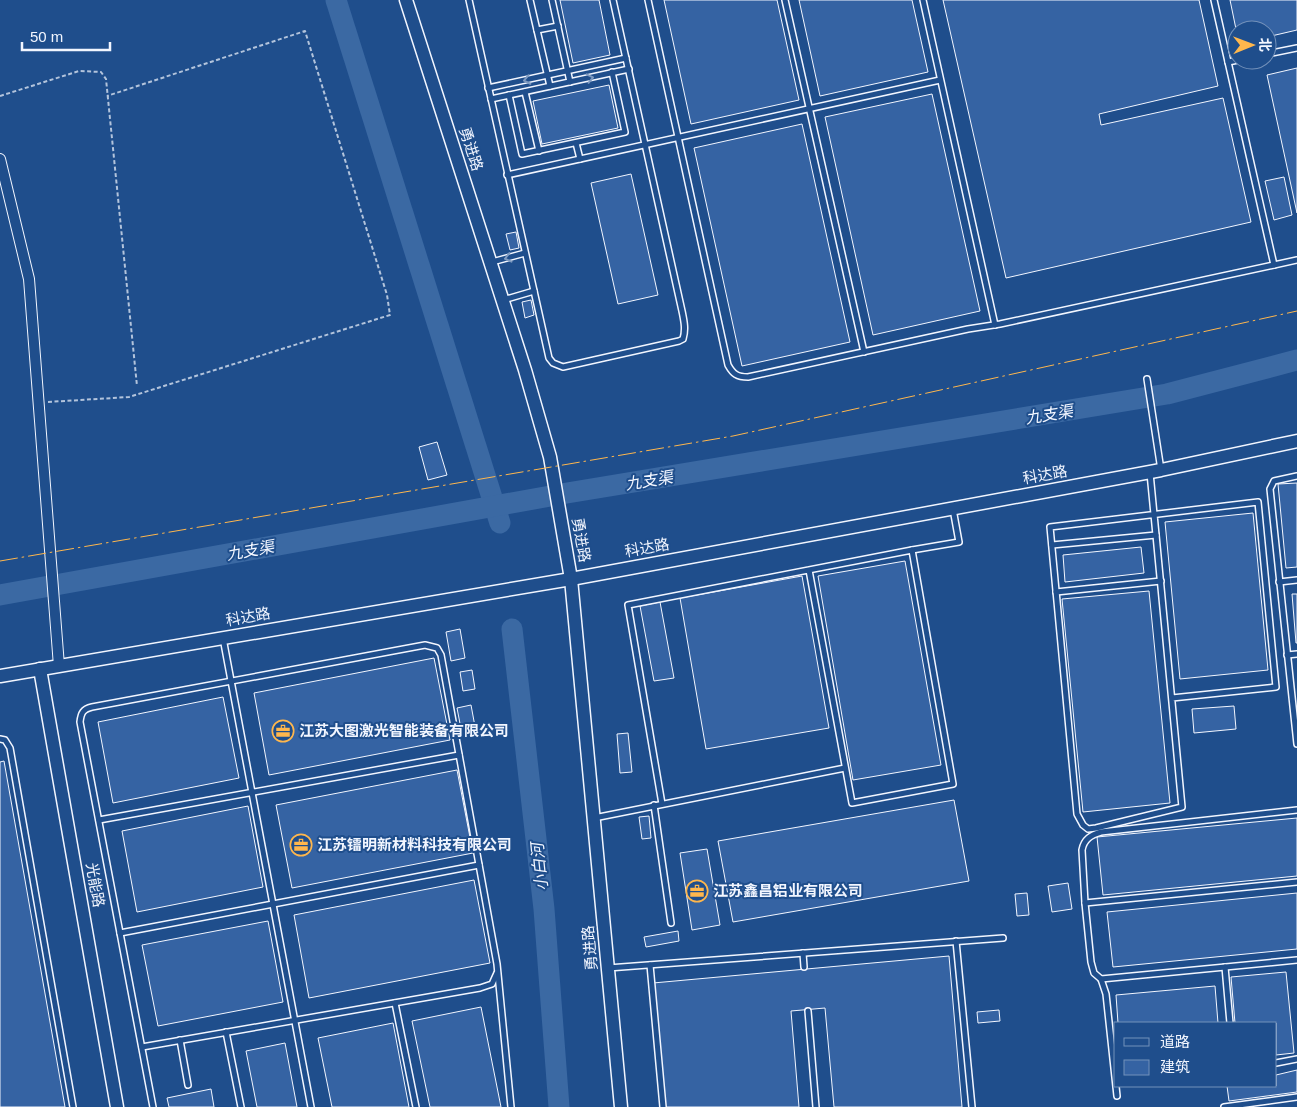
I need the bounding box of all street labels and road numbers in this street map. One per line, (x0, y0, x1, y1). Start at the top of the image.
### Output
street label: 勇进路 (456, 125, 487, 173)
street label: 科达路 (1021, 462, 1069, 487)
street label: 勇进路 (569, 516, 594, 564)
street label: 科达路 (623, 535, 671, 560)
street label: 科达路 (224, 604, 272, 629)
street label: 光能路 (83, 861, 108, 909)
street label: 勇进路 (579, 925, 600, 971)

